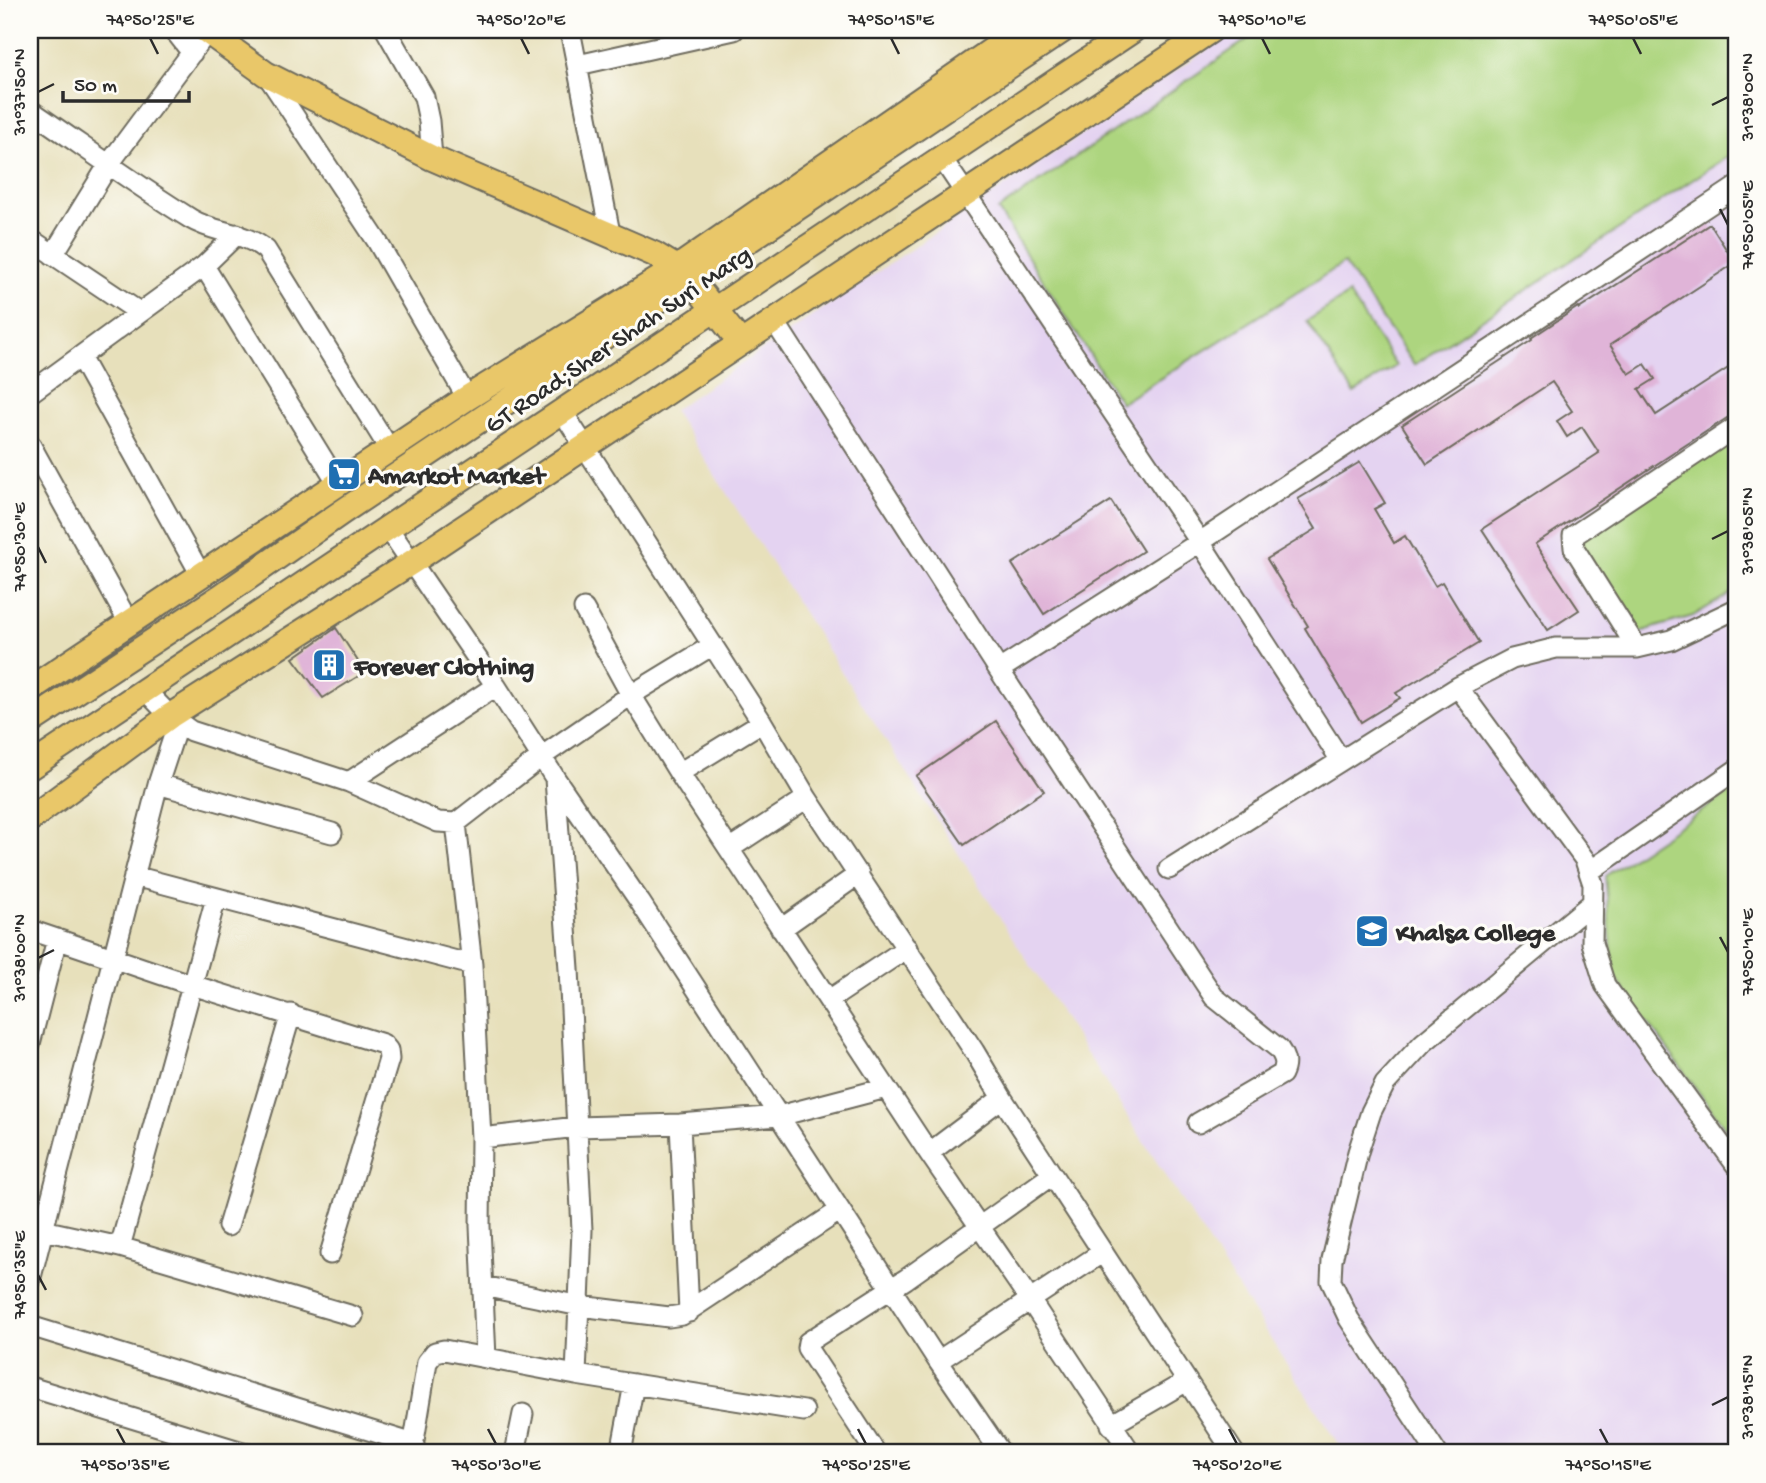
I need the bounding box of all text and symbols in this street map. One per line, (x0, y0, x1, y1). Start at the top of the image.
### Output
text: 74°50'25"E (105, 11, 194, 32)
text: 74°50'20"E (476, 11, 566, 32)
text: 74°50'15"E (847, 11, 935, 32)
text: 74°50'10"E (1218, 11, 1306, 32)
text: 74°50'05"E (1588, 11, 1678, 32)
text: 31°37'50"N (11, 49, 32, 136)
text: 31°38'00"N (1739, 53, 1760, 142)
scale bar (63, 60, 189, 104)
text: 50 m (74, 75, 117, 100)
text: 74°50'05"E (1739, 180, 1760, 270)
street label: GT Road;Sher Shah Suri Marg (480, 241, 759, 443)
supermarket icon: Amarkot Market (325, 455, 363, 493)
place label: Amarkot Market (367, 463, 547, 494)
text: 31°38'05"N (1739, 487, 1760, 576)
text: 74°50'30"E (11, 502, 32, 592)
building icon: Forever Clothing (310, 646, 348, 684)
place label: Forever Clothing (353, 654, 535, 685)
text: 74°50'10"E (1739, 908, 1760, 996)
school or university icon: Khalsa College (1353, 912, 1391, 950)
text: 31°38'00"N (11, 914, 32, 1003)
place label: Khalsa College (1395, 920, 1557, 951)
text: 74°50'35"E (11, 1230, 32, 1320)
text: 31°38'15"N (1739, 1355, 1760, 1440)
text: 74°50'35"E (80, 1456, 170, 1477)
text: 74°50'30"E (451, 1456, 541, 1477)
text: 74°50'25"E (821, 1456, 910, 1477)
text: 74°50'20"E (1192, 1456, 1282, 1477)
text: 74°50'15"E (1564, 1456, 1652, 1477)

